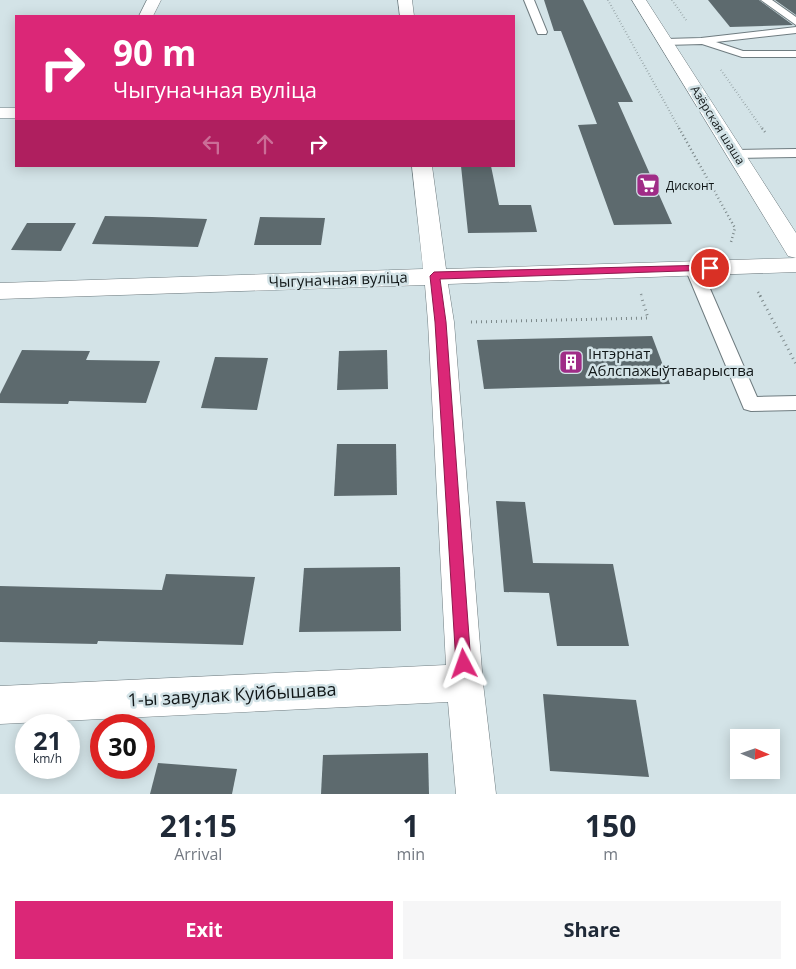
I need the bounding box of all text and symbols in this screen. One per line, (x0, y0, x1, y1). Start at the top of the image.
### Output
text: 90 m (113, 29, 196, 76)
icon: right (30, 35, 95, 100)
text: Чыгуначная вуліца (113, 74, 317, 104)
street label: Азёрская шаша (687, 82, 749, 168)
icon: left (198, 130, 226, 158)
icon: ahead (251, 130, 279, 158)
icon: right (304, 130, 332, 158)
supermarket icon: Дисконт (635, 172, 661, 198)
place label: Дисконт (666, 177, 715, 194)
pin (689, 247, 731, 289)
icon: arrive (696, 254, 724, 282)
street label: Чыгуначная вуліца (268, 267, 408, 291)
place label: Інтэрнат Аблспажыўтаварыства (588, 343, 754, 380)
building icon: Інтэрнат Аблспажыўтаварыства (558, 349, 584, 375)
position arrow (437, 637, 489, 689)
street label: 1-ы завулак Куйбышава (127, 677, 337, 711)
speed limit sign: 30 (90, 714, 155, 779)
text: 21 (33, 723, 62, 757)
north arrow (730, 729, 780, 779)
map controls (730, 729, 780, 779)
text: km/h (33, 750, 62, 767)
text: 21:15 (160, 805, 237, 846)
text: 1 (402, 805, 419, 846)
text: 150 (585, 805, 636, 846)
text: Arrival (174, 843, 222, 865)
text: min (397, 843, 425, 865)
text: m (603, 843, 618, 865)
button: Exit (15, 901, 393, 959)
button: Share (403, 901, 781, 959)

